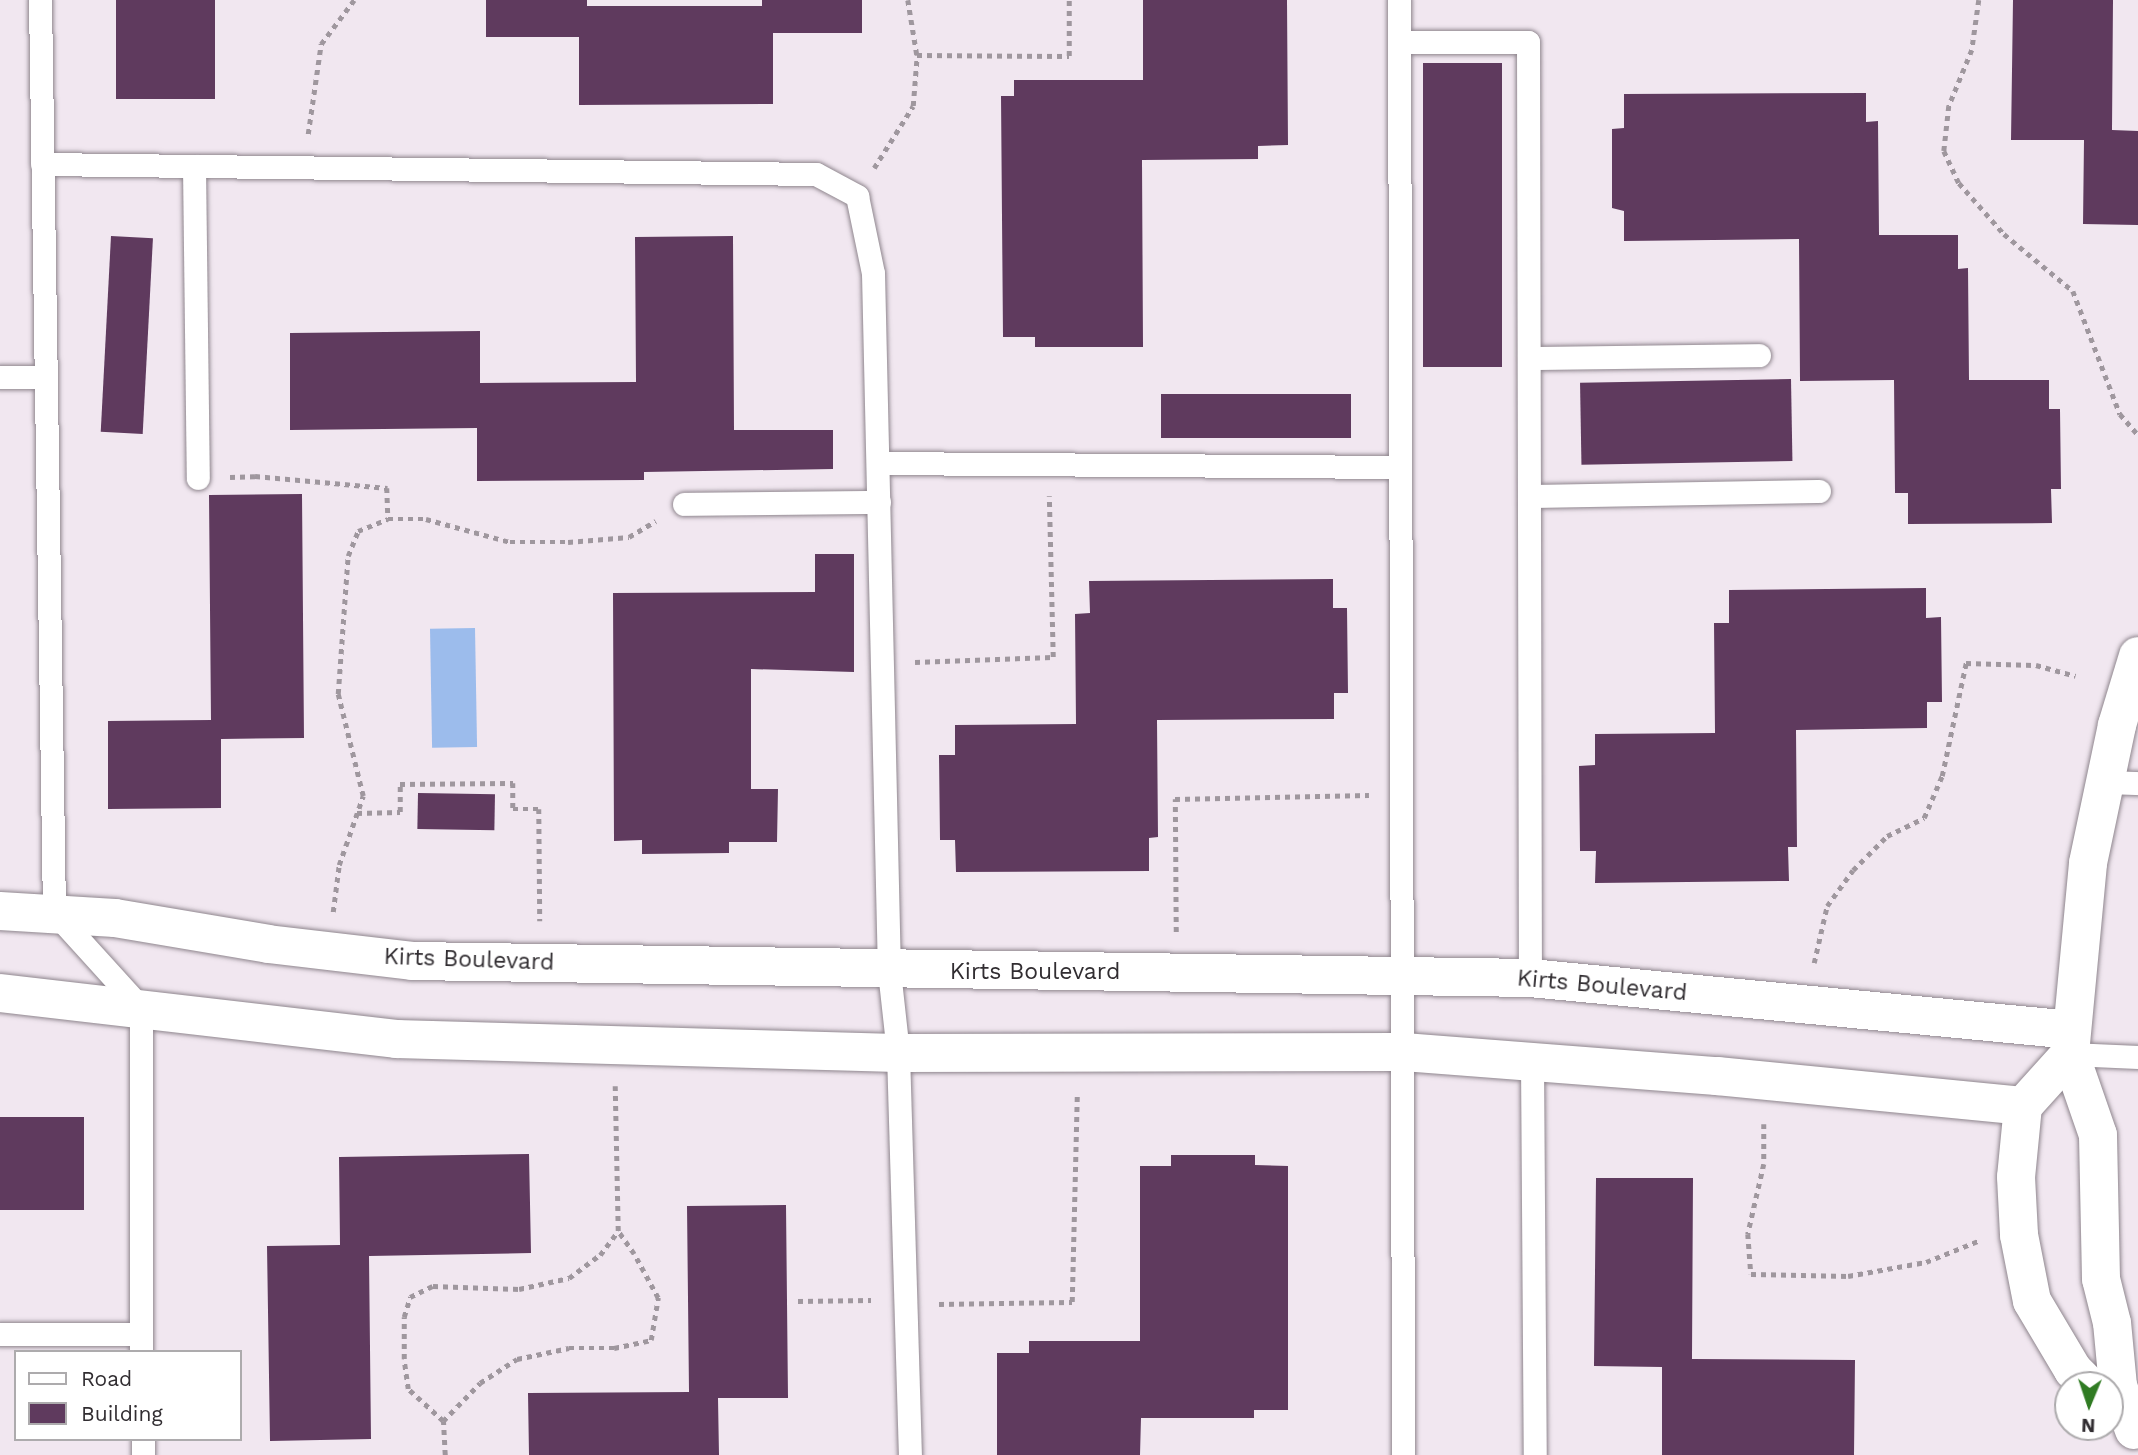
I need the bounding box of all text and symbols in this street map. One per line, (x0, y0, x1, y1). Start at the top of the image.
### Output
street label: Kirts Boulevard (383, 943, 555, 977)
street label: Kirts Boulevard (950, 958, 1120, 986)
street label: Kirts Boulevard (1516, 965, 1688, 1007)
legend (14, 1350, 242, 1441)
text: Road (81, 1366, 132, 1391)
north arrow (2054, 1371, 2124, 1441)
text: Building (81, 1401, 163, 1426)
text: N (2081, 1414, 2096, 1437)

